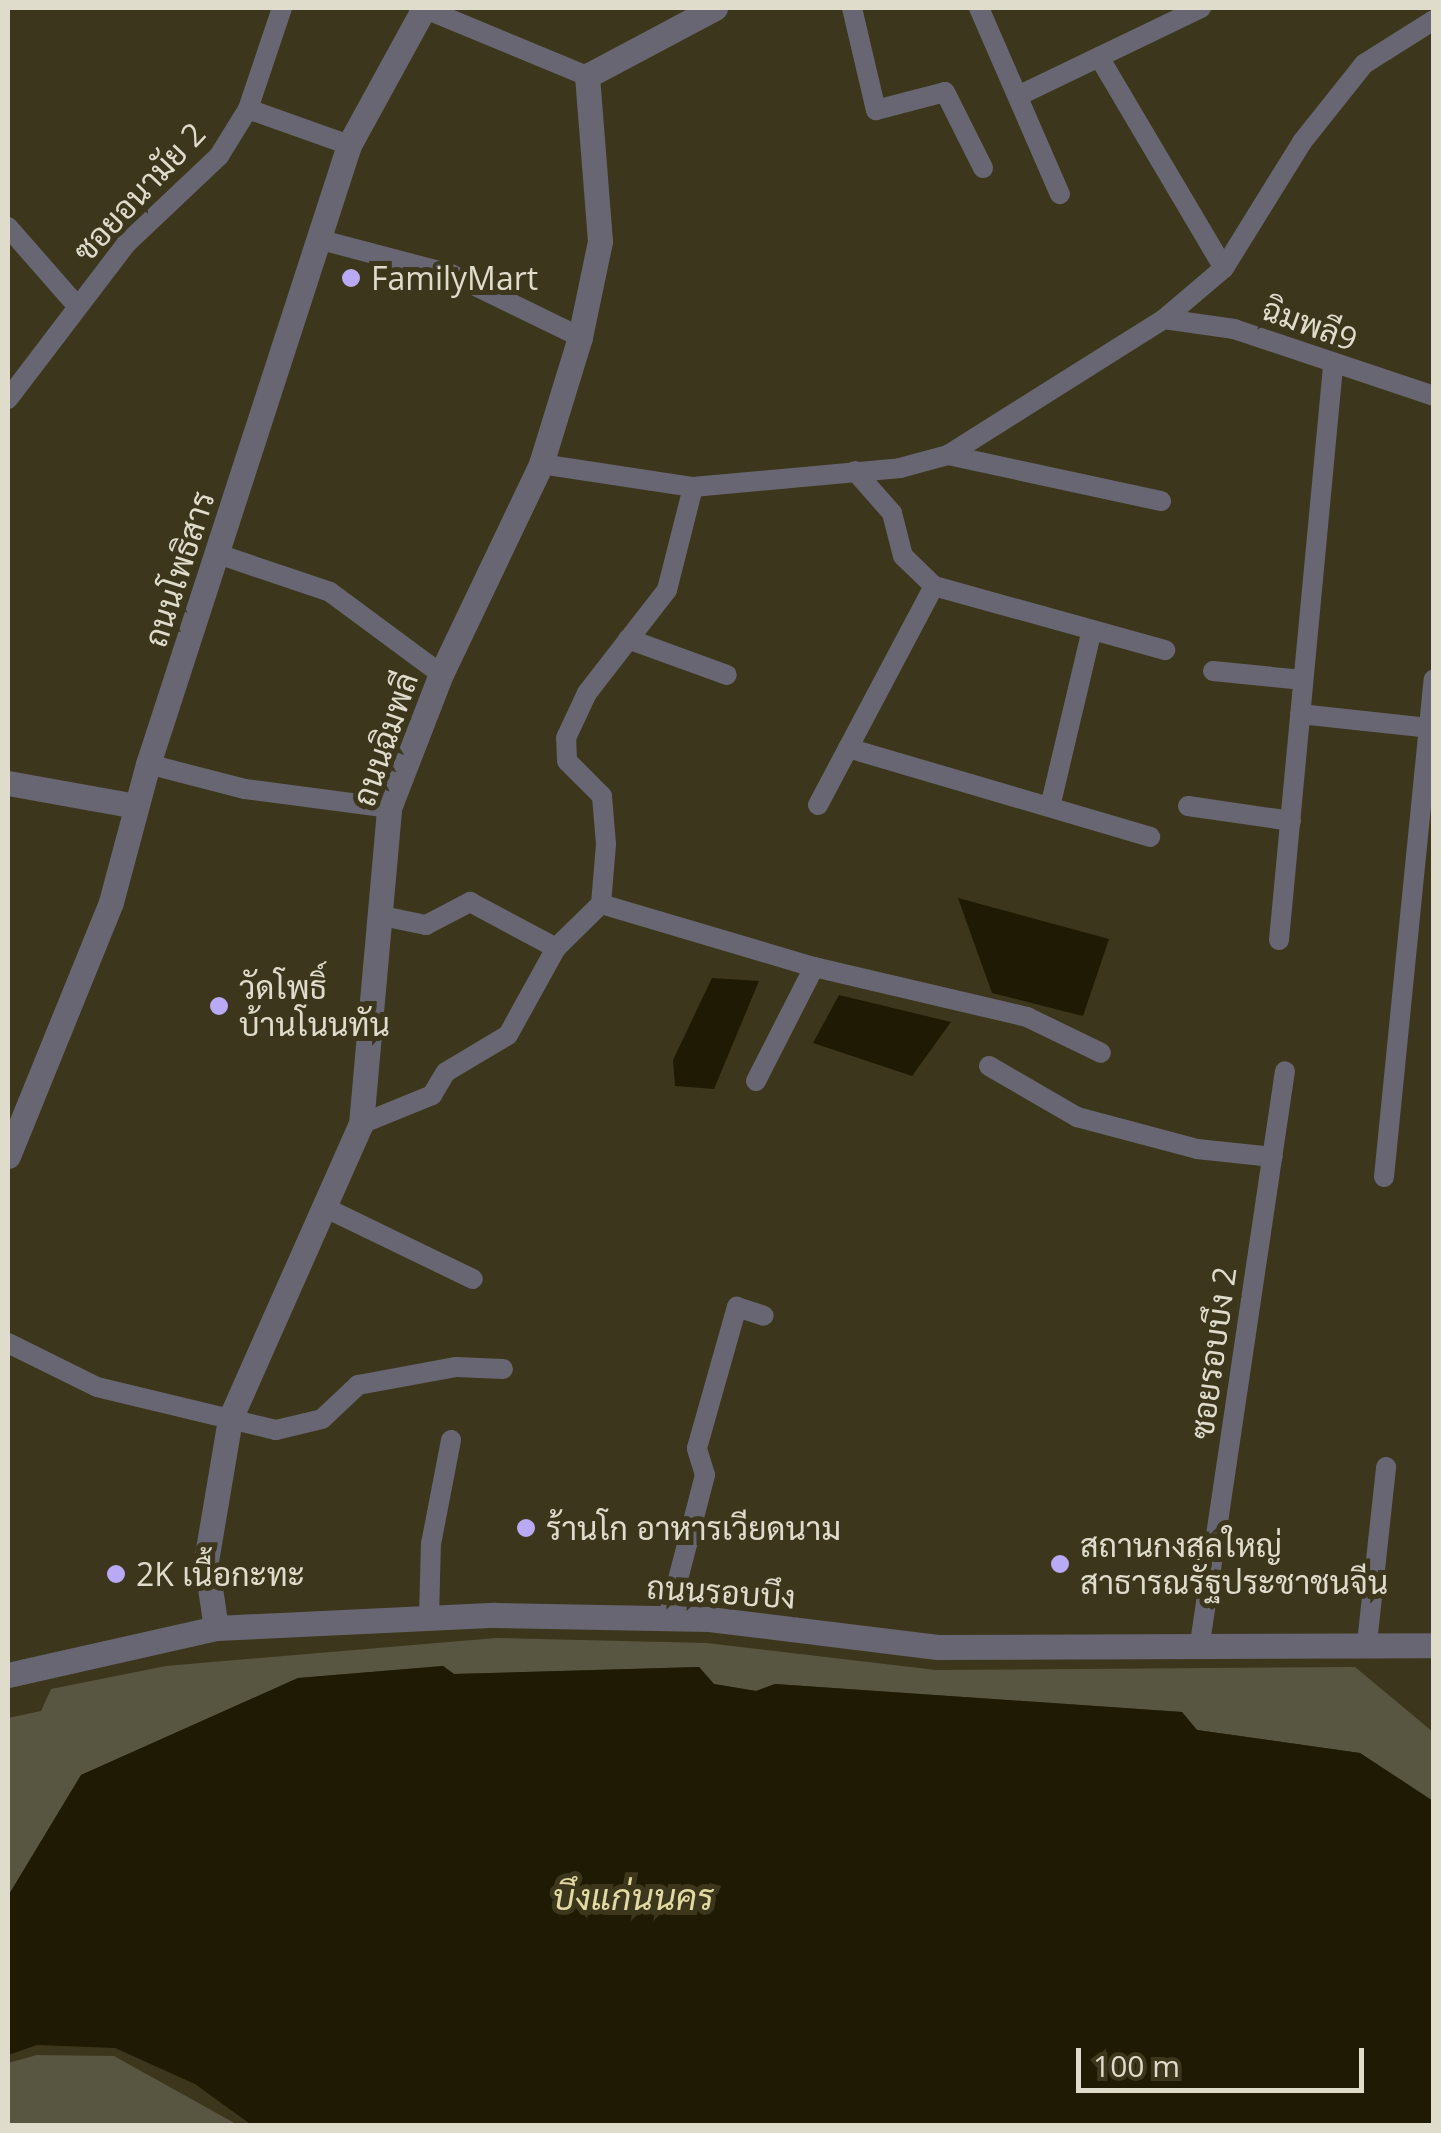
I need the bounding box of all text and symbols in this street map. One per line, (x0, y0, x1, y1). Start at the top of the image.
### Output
street label: ซอยอนามัย 2 (65, 115, 213, 269)
place label: FamilyMart (371, 259, 538, 297)
marker: FamilyMart (340, 267, 362, 289)
street label: ฉิมพลี9 (1257, 289, 1363, 359)
street label: ถนนโพธิสาร (136, 486, 222, 652)
street label: ถนนฉิมพลี (344, 667, 426, 811)
place label: วัดโพธิ์ บ้านโนนทัน (239, 969, 390, 1044)
marker: วัดโพธิ์ บ้านโนนทัน (208, 995, 230, 1017)
street label: ซอยรอบบึง 2 (1182, 1264, 1244, 1442)
place label: ร้านโก อาหารเวียดนาม (546, 1509, 841, 1547)
marker: ร้านโก อาหารเวียดนาม (515, 1517, 537, 1539)
place label: สถานกงสุลใหญ่ สาธารณรัฐประชาชนจีน (1080, 1527, 1388, 1602)
marker: สถานกงสุลใหญ่ สาธารณรัฐประชาชนจีน (1049, 1553, 1071, 1575)
place label: 2K เนื้อกะทะ (136, 1555, 305, 1593)
marker: 2K เนื้อกะทะ (105, 1563, 127, 1585)
street label: ถนนรอบบึง (645, 1568, 797, 1616)
water label: บึงแก่นนคร (552, 1876, 714, 1918)
scale bar (1081, 2028, 1368, 2090)
text: 100 m (1093, 2045, 1180, 2086)

